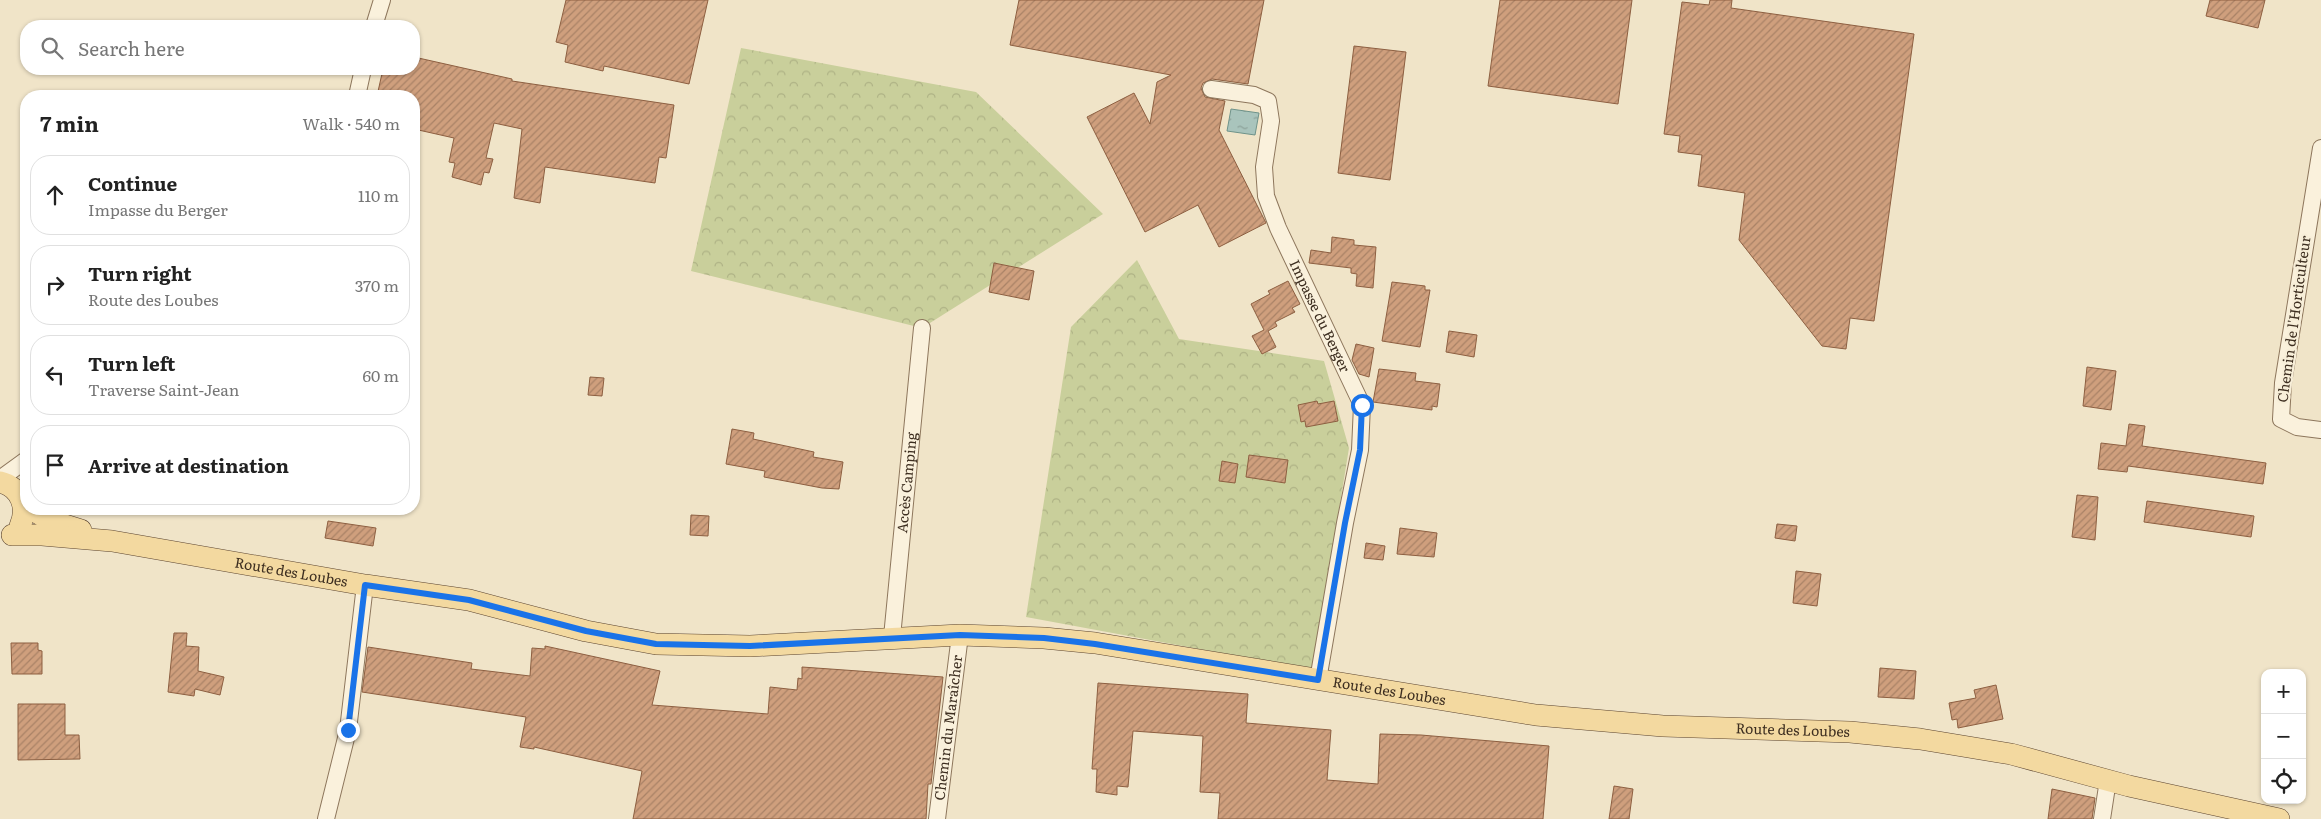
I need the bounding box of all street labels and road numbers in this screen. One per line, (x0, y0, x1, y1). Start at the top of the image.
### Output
street label: Chemin de l'Horticulteur (2271, 234, 2315, 403)
street label: Impasse du Berger (1285, 256, 1356, 375)
street label: Accès Camping (891, 431, 921, 534)
street label: Route des Loubes (233, 552, 349, 591)
street label: Chemin du Maraîcher (928, 653, 966, 801)
street label: Route des Loubes (1331, 671, 1447, 709)
street label: Route des Loubes (1735, 717, 1850, 741)

